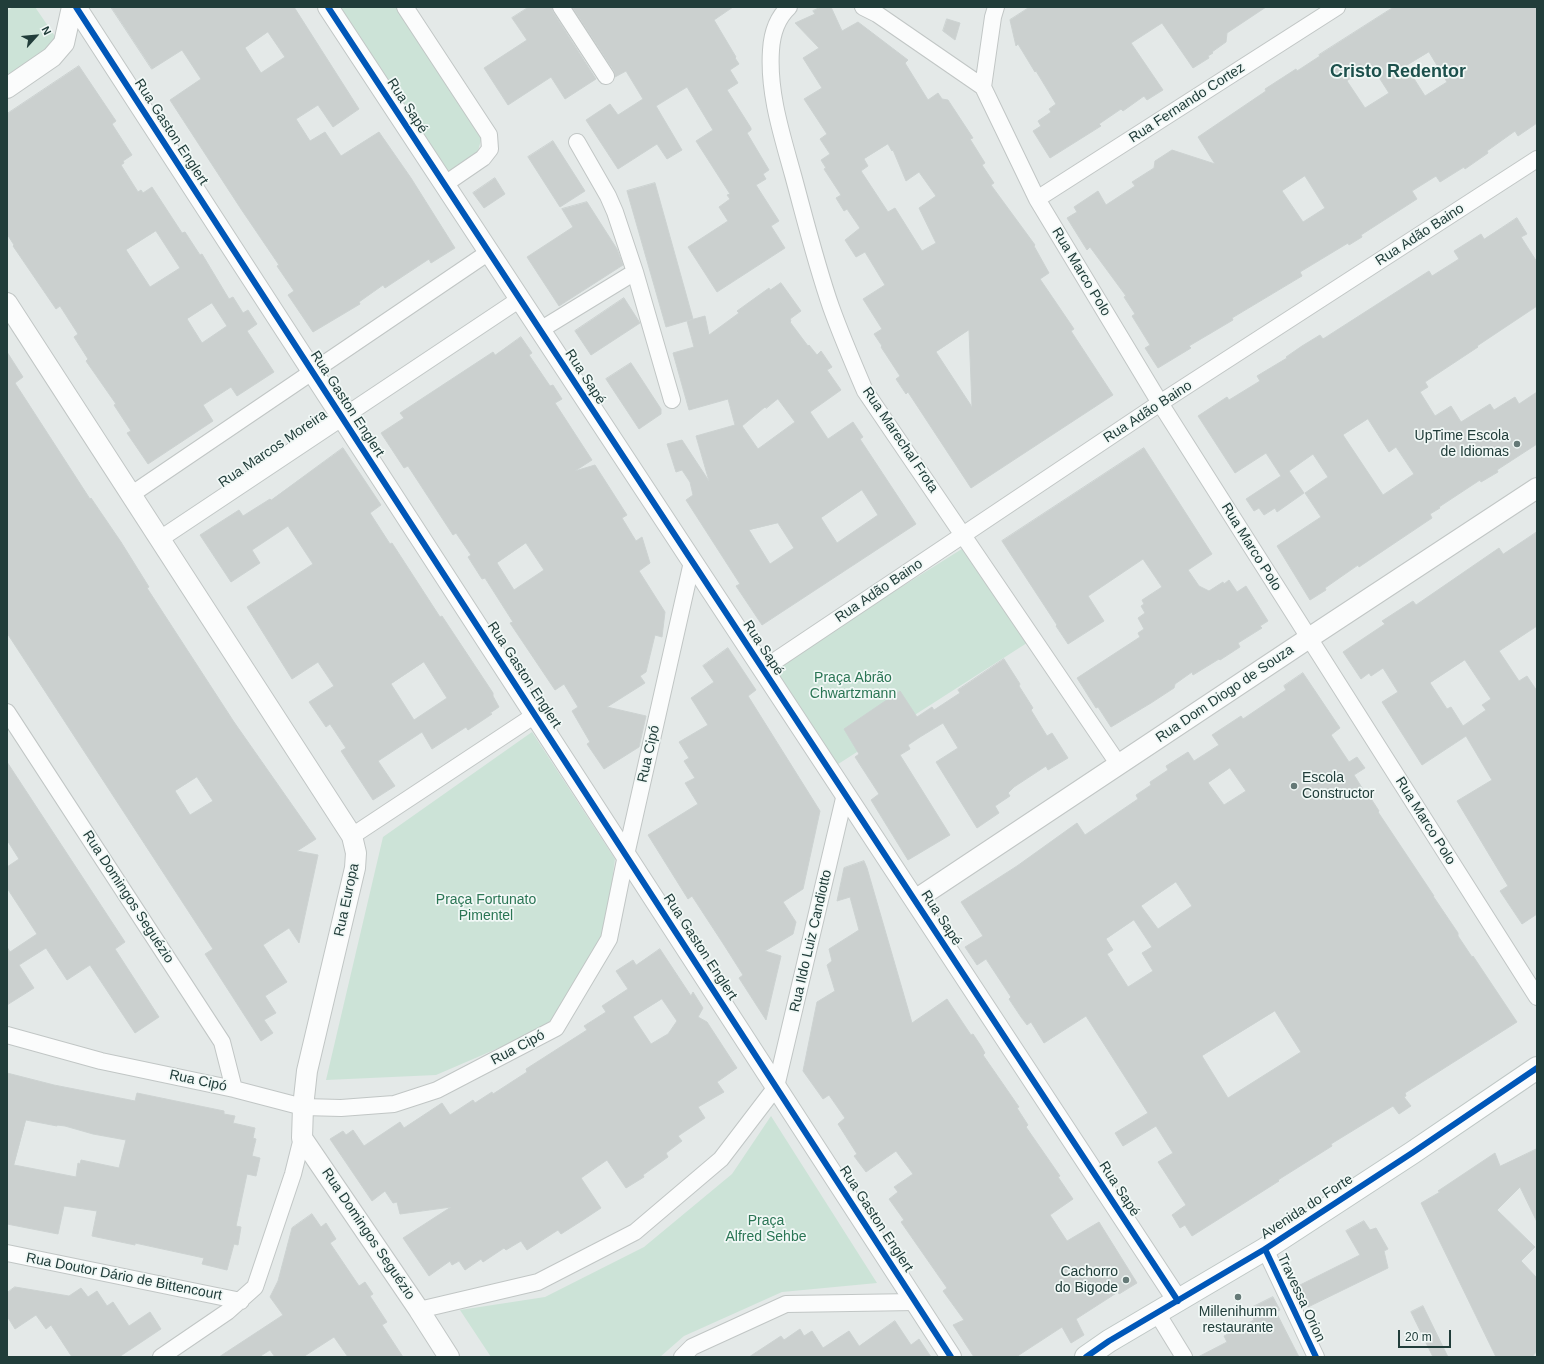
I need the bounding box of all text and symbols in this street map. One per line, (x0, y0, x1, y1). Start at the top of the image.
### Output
north arrow (16, 16, 56, 56)
text: N (40, 24, 54, 37)
street label: Rua Fernando Cortez (1126, 59, 1248, 147)
district label: Cristo Redentor (1330, 61, 1466, 83)
street label: Rua Sapé (383, 75, 431, 137)
street label: Rua Gaston Englert (130, 76, 212, 188)
street label: Rua Adão Baino (1373, 200, 1467, 270)
street label: Rua Marco Polo (1048, 225, 1114, 319)
street label: Rua Sapé (561, 346, 609, 408)
street label: Rua Gaston Englert (306, 348, 388, 460)
street label: Rua Adão Baino (1101, 377, 1195, 447)
street label: Rua Marechal Frota (858, 384, 942, 496)
street label: Rua Marcos Moreira (216, 407, 330, 491)
place label: UpTime Escola de Idiomas (1415, 428, 1509, 460)
marker: UpTime Escola de Idiomas (1512, 439, 1522, 449)
street label: Rua Marco Polo (1217, 500, 1285, 594)
street label: Rua Adão Baino (832, 556, 926, 626)
street label: Rua Sapé (739, 617, 787, 679)
street label: Rua Gaston Englert (483, 619, 565, 731)
street label: Rua Dom Diogo de Souza (1153, 642, 1297, 746)
park label: Praça Abrão Chwartzmann (810, 670, 896, 702)
street label: Rua Cipó (634, 724, 664, 784)
place label: Escola Constructor (1302, 770, 1374, 802)
street label: Rua Marco Polo (1391, 774, 1459, 868)
marker: Escola Constructor (1289, 781, 1299, 791)
street label: Rua Domingos Seguézio (79, 827, 177, 967)
street label: Rua Europa (331, 862, 363, 938)
street label: Rua Ildo Luiz Candiotto (786, 868, 836, 1014)
street label: Rua Sapé (917, 887, 965, 949)
street label: Rua Gaston Englert (659, 891, 741, 1003)
park label: Praça Fortunato Pimentel (436, 892, 536, 924)
street label: Rua Cipó (488, 1027, 548, 1069)
street label: Rua Cipó (168, 1067, 228, 1095)
street label: Rua Sapé (1095, 1158, 1143, 1220)
street label: Rua Gaston Englert (835, 1163, 917, 1275)
street label: Rua Domingos Seguézio (318, 1165, 418, 1303)
street label: Avenida do Forte (1258, 1171, 1356, 1243)
park label: Praça Alfred Sehbe (726, 1213, 806, 1246)
street label: Rua Doutor Dário de Bittencourt (25, 1250, 223, 1304)
street label: Travessa Orion (1273, 1251, 1329, 1345)
place label: Cachorro do Bigode (1055, 1264, 1118, 1296)
marker: Cachorro do Bigode (1121, 1275, 1131, 1285)
marker: Millenihumm restaurante (1233, 1292, 1243, 1302)
place label: Millenihumm restaurante (1199, 1304, 1277, 1336)
scale bar (1400, 1322, 1453, 1348)
text: 20 m (1405, 1330, 1432, 1344)

